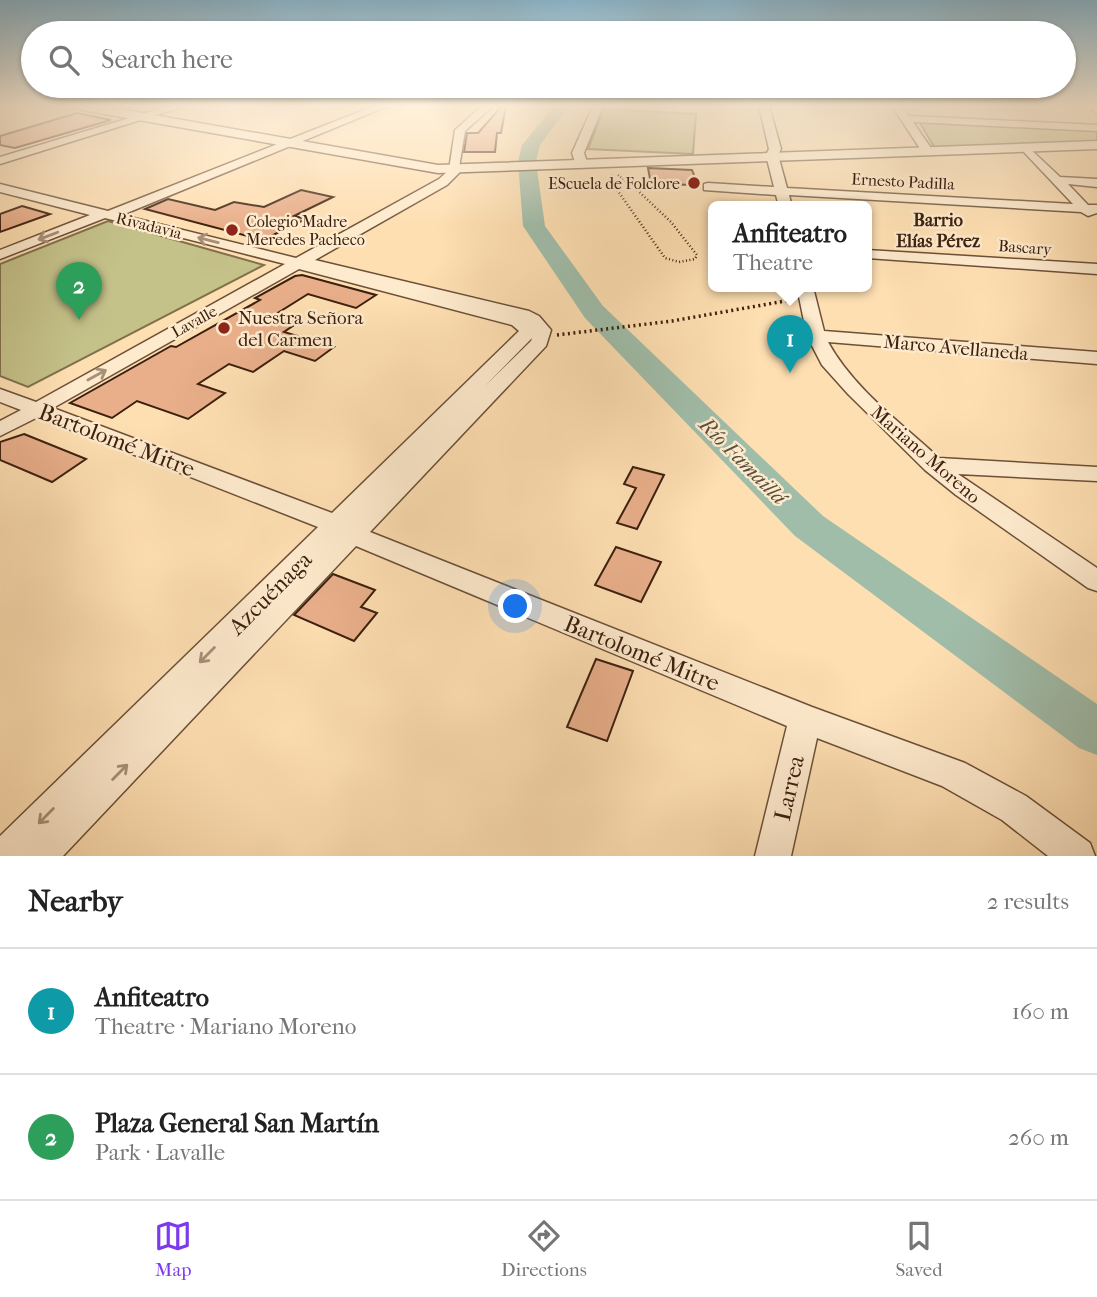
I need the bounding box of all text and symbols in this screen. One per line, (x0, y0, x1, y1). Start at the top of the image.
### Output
search box (21, 21, 1076, 98)
icon: search (45, 41, 83, 79)
text: Search here (101, 44, 233, 75)
street label: Ernesto Padilla (851, 169, 956, 194)
place label: EScuela de Folclore (548, 174, 680, 193)
marker: EScuela de Folclore (686, 175, 702, 191)
popup (708, 201, 872, 292)
street label: Rivadavia (114, 208, 184, 243)
district label: Barrio Elías Pérez (896, 210, 980, 252)
place label: Colegio Madre Meredes Pacheco (246, 212, 365, 249)
text: Anfiteatro (733, 218, 847, 249)
marker: Colegio Madre Meredes Pacheco (224, 222, 240, 238)
one-way arrow (38, 230, 60, 243)
one-way arrow (197, 233, 220, 246)
street label: Bascary (998, 236, 1053, 259)
text: Theatre (733, 249, 813, 276)
pin: 2 (56, 262, 102, 320)
street label: Lavalle (168, 301, 220, 342)
place label: Nuestra Señora del Carmen (238, 307, 364, 351)
pin: 1 (767, 315, 813, 373)
marker: Nuestra Señora del Carmen (216, 320, 232, 336)
street label: Marco Avellaneda (883, 331, 1030, 365)
one-way arrow (87, 368, 107, 382)
street label: Bartolomé Mitre (35, 398, 199, 483)
street label: Mariano Moreno (866, 401, 985, 509)
water label: Río Famaillá (693, 411, 793, 511)
street label: Azcuénaga (222, 546, 318, 641)
your location (498, 589, 532, 623)
street label: Bartolomé Mitre (560, 610, 723, 697)
one-way arrow (199, 647, 216, 664)
street label: Larrea (769, 753, 810, 823)
one-way arrow (111, 764, 128, 781)
one-way arrow (38, 807, 55, 824)
text: Nearby (28, 884, 123, 919)
text: 2 results (987, 888, 1069, 915)
text: Anfiteatro (95, 982, 209, 1013)
text: 1 (47, 998, 55, 1025)
text: 160 m (1012, 998, 1069, 1025)
text: Theatre · Mariano Moreno (95, 1013, 356, 1040)
text: Plaza General San Martín (95, 1108, 379, 1139)
text: 2 (45, 1124, 57, 1151)
text: 260 m (1008, 1124, 1069, 1151)
text: Park · Lavalle (95, 1139, 225, 1166)
tab: Map (154, 1217, 192, 1281)
tab: Directions (501, 1217, 587, 1281)
tab: Saved (895, 1217, 943, 1281)

